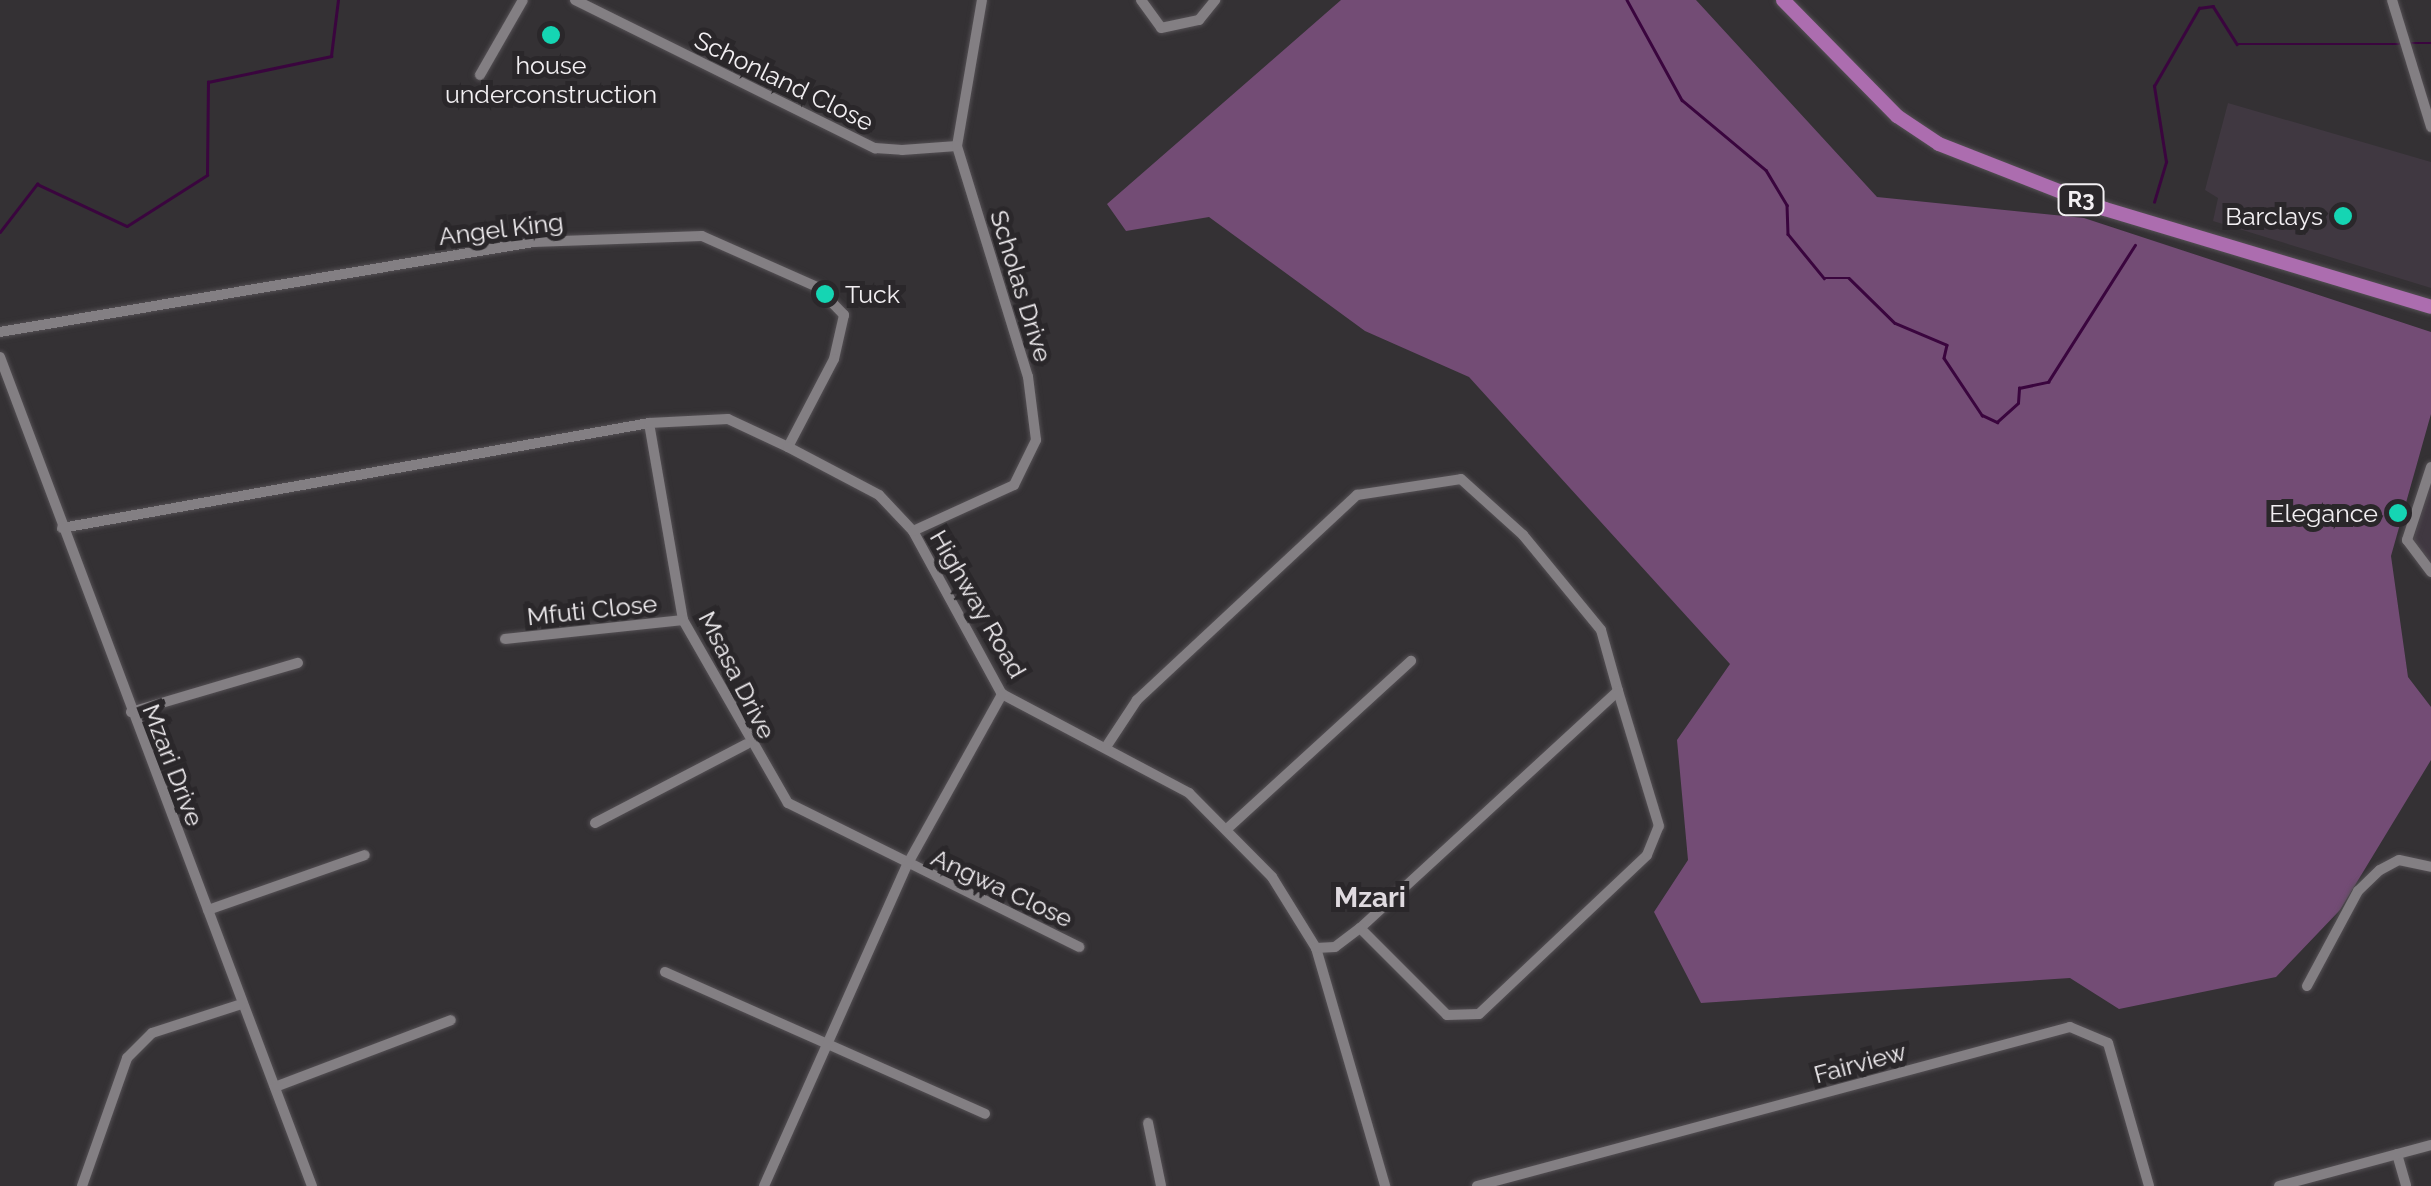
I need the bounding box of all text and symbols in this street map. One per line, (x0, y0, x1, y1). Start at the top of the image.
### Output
marker: house underconstruction (540, 24, 562, 46)
street label: Schonland Close (690, 25, 878, 137)
place label: house underconstruction (445, 51, 657, 110)
road number: R3 (2056, 183, 2106, 217)
place label: Barclays (2225, 201, 2323, 231)
marker: Barclays (2332, 205, 2354, 227)
street label: Angel King (436, 206, 566, 252)
street label: Scholas Drive (984, 207, 1058, 365)
place label: Tuck (845, 279, 900, 309)
marker: Tuck (814, 283, 836, 305)
place label: Elegance (2269, 498, 2378, 528)
marker: Elegance (2387, 502, 2409, 524)
street label: Highway Road (923, 524, 1033, 684)
street label: Mfuti Close (525, 588, 659, 632)
street label: Msasa Drive (692, 606, 782, 744)
street label: Mzari Drive (136, 700, 210, 830)
street label: Angwa Close (927, 842, 1077, 934)
district label: Mzari (1334, 881, 1406, 915)
street label: Fairview (1811, 1036, 1909, 1090)

